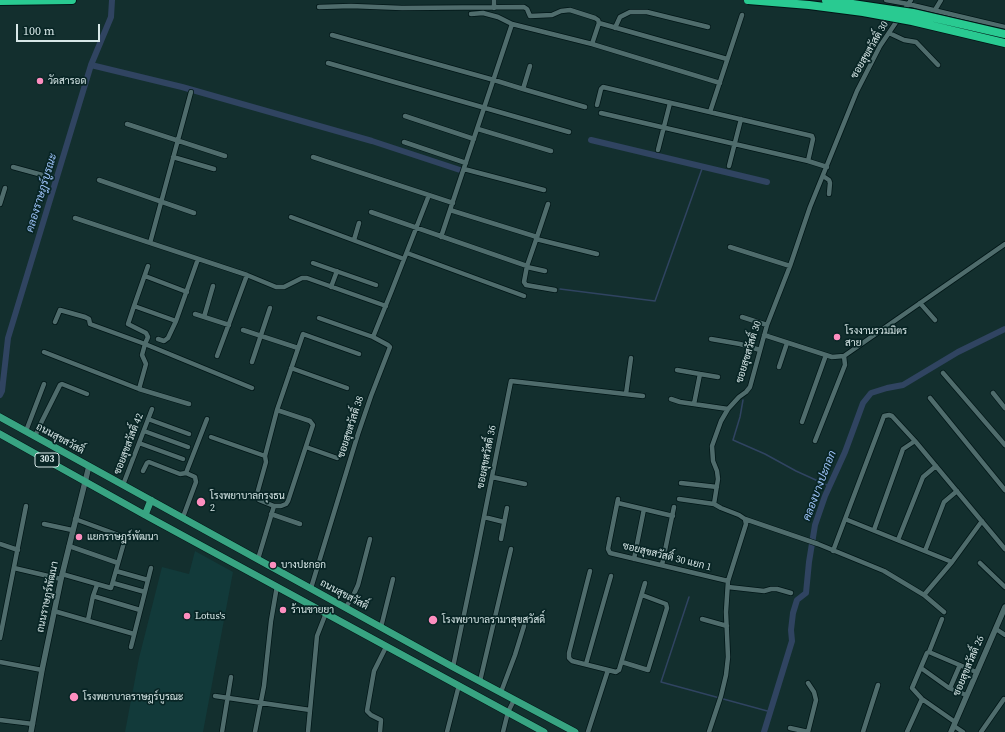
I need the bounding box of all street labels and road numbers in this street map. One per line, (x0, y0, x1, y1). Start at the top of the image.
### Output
street label: ซอยสุขสวัสดิ์ 30 (849, 19, 891, 81)
street label: ซอยสุขสวัสดิ์ 30 (734, 319, 764, 385)
street label: ซอยสุขสวัสดิ์ 38 (335, 394, 367, 460)
street label: ซอยสุขสวัสดิ์ 42 (112, 412, 146, 476)
street label: ถนนสุขสวัสดิ์ (34, 421, 86, 457)
street label: ซอยสุขสวัสดิ์ 36 (475, 424, 499, 490)
road number: 303 (35, 453, 59, 467)
street label: ซอยสุขสวัสดิ์ 30 แยก 1 (621, 540, 713, 574)
street label: ถนนราษฎร์พัฒนา (35, 560, 61, 634)
street label: ถนนสุขสวัสดิ์ (318, 577, 370, 613)
street label: ซอยสุขสวัสดิ์ 26 (951, 634, 987, 698)

